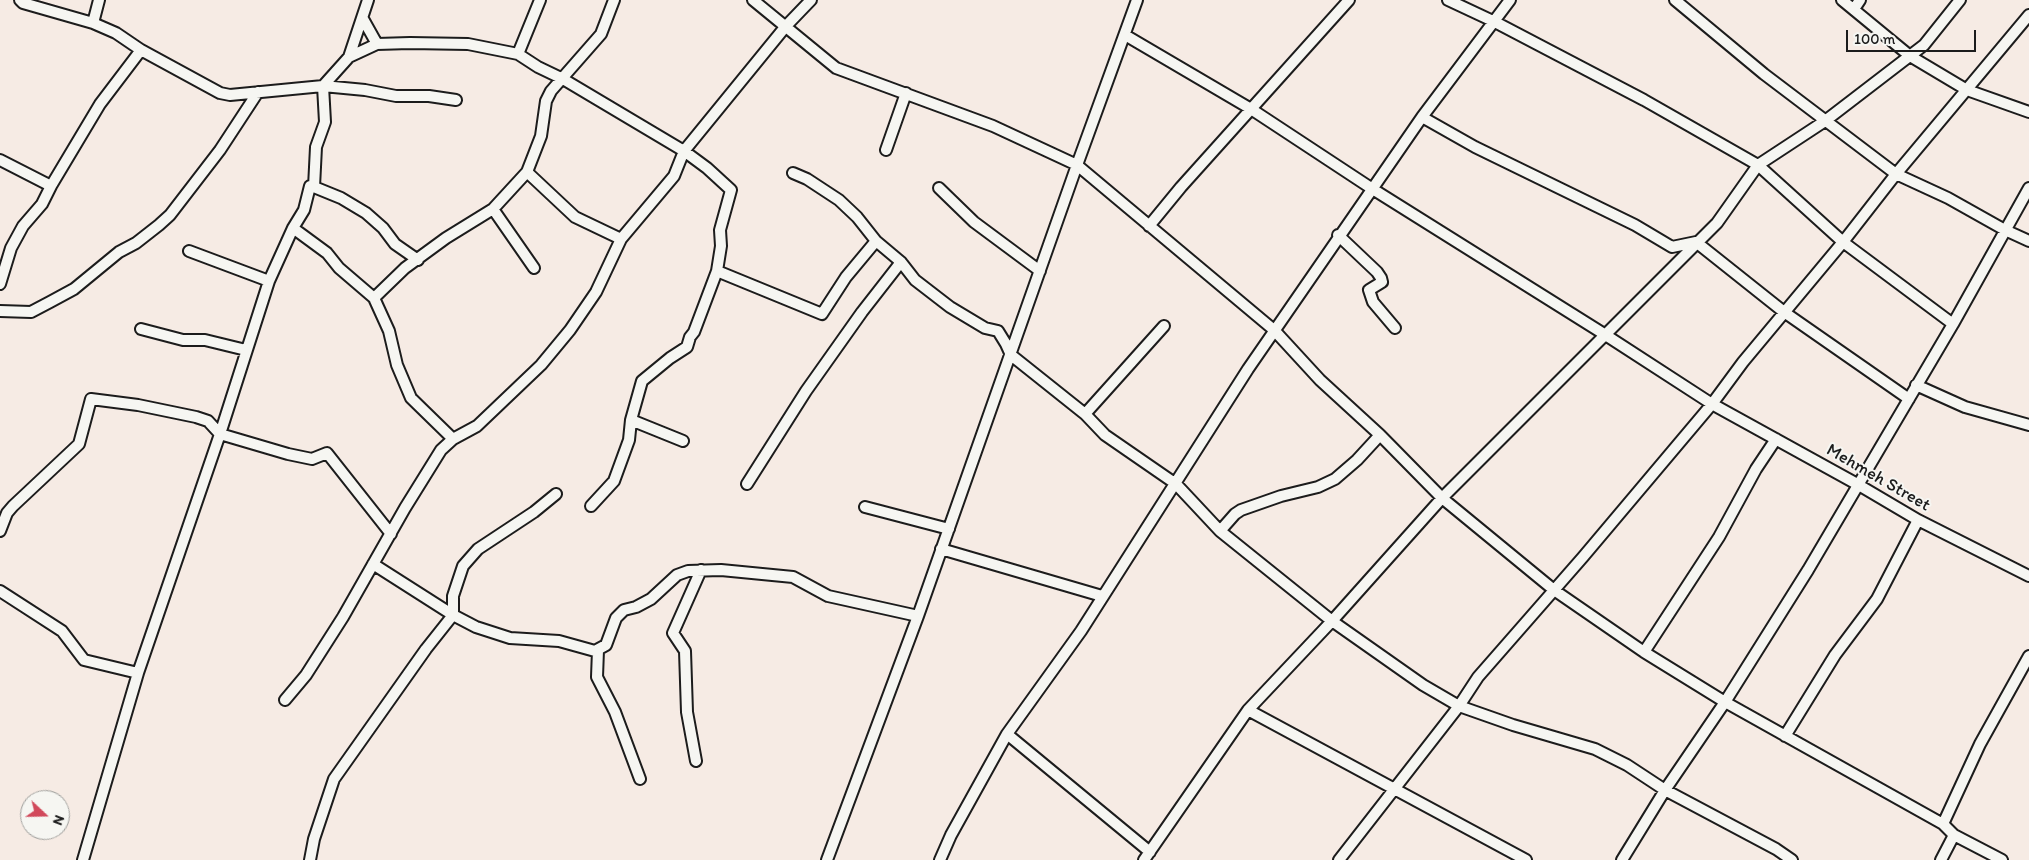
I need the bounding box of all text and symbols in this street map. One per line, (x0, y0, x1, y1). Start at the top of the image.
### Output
scale bar (1849, 20, 1979, 52)
text: 100 m (1854, 30, 1895, 48)
street label: Mehmeh Street (1822, 439, 1934, 517)
north arrow (20, 790, 70, 840)
text: N (49, 813, 68, 828)

